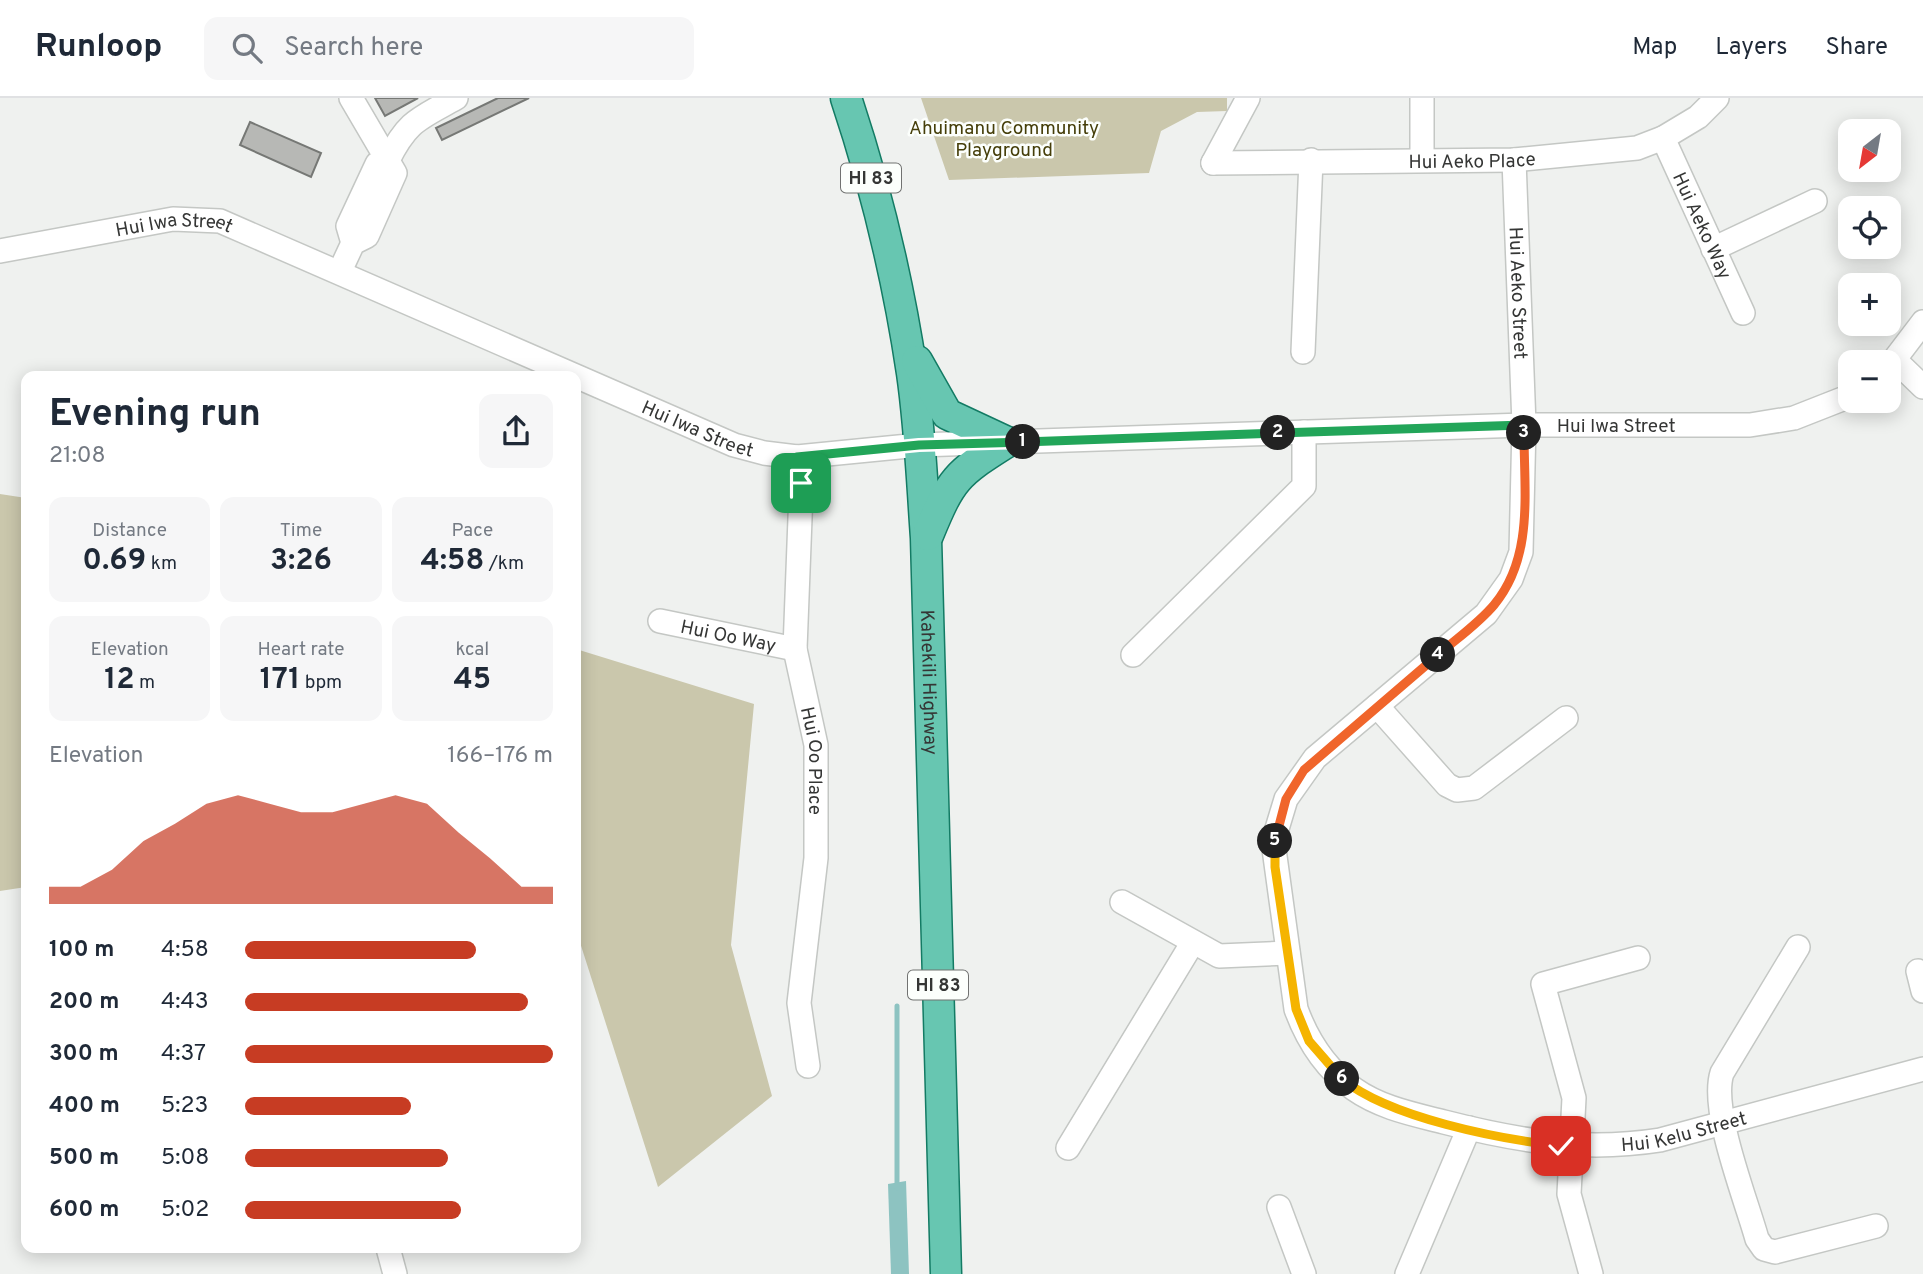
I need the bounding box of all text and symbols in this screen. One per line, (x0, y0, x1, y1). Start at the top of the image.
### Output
search box (204, 17, 694, 80)
text: Runloop (35, 27, 162, 69)
icon: search (228, 29, 266, 67)
text: Search here (284, 32, 423, 65)
text: Map (1632, 33, 1677, 63)
text: Layers (1715, 33, 1787, 63)
text: Share (1825, 33, 1888, 63)
park label: Ahuimanu Community Playground (909, 117, 1099, 163)
north arrow (1838, 119, 1900, 182)
map controls (1838, 119, 1901, 413)
street label: Hui Aeko Place (1408, 148, 1537, 175)
road number: HI 83 (841, 164, 901, 192)
street label: Hui Aeko Way (1666, 169, 1736, 284)
button: locate (1838, 196, 1901, 259)
street label: Hui Iwa Street (114, 208, 236, 243)
street label: Hui Aeko Street (1503, 226, 1532, 360)
button: + (1838, 273, 1901, 336)
button: − (1838, 350, 1901, 413)
text: Evening run (49, 391, 261, 440)
button: share (479, 394, 553, 468)
street label: Hui Iwa Street (638, 396, 756, 464)
street label: Hui Iwa Street (1557, 415, 1676, 439)
pin: 2 (1260, 416, 1296, 450)
pin: 3 (1506, 416, 1542, 450)
text: 2 (1272, 420, 1283, 444)
text: 3 (1518, 420, 1529, 444)
pin: 1 (1006, 424, 1040, 460)
text: 1 (1019, 429, 1026, 453)
text: 21:08 (49, 442, 106, 471)
pin (771, 453, 831, 513)
icon: arrive (782, 464, 820, 502)
text: Distance (92, 519, 167, 543)
text: Time (280, 519, 322, 543)
text: Pace (451, 519, 493, 543)
text: 0.69 (82, 543, 146, 580)
text: 3:26 (270, 543, 332, 580)
text: 4:58 (420, 543, 484, 580)
text: km (146, 552, 177, 576)
text: /km (484, 552, 524, 576)
street label: Kahekili Highway (914, 609, 942, 755)
street label: Hui Oo Way (678, 616, 778, 659)
text: Elevation (91, 638, 169, 662)
text: Heart rate (258, 638, 344, 662)
text: kcal (455, 638, 489, 662)
pin: 4 (1420, 638, 1456, 672)
text: 4 (1431, 642, 1444, 666)
text: 12 (104, 662, 135, 699)
text: 171 (260, 662, 300, 699)
text: 45 (454, 662, 491, 699)
text: m (135, 671, 155, 695)
text: bpm (300, 671, 342, 695)
street label: Hui Oo Place (794, 705, 826, 815)
text: Elevation (49, 742, 144, 771)
text: 166–176 m (447, 742, 553, 771)
pin: 5 (1258, 824, 1292, 858)
text: 5 (1269, 828, 1280, 852)
text: 100 m (49, 936, 114, 965)
text: 4:58 (161, 936, 209, 965)
road number: HI 83 (908, 970, 968, 1000)
text: 200 m (49, 988, 119, 1017)
text: 4:43 (161, 988, 209, 1017)
text: 300 m (49, 1040, 119, 1069)
text: 4:37 (161, 1040, 206, 1069)
pin: 6 (1324, 1062, 1360, 1096)
text: 6 (1336, 1066, 1347, 1090)
text: 400 m (49, 1092, 120, 1121)
text: 5:23 (161, 1092, 208, 1121)
street label: Hui Kelu Street (1620, 1107, 1750, 1158)
pin (1531, 1116, 1591, 1176)
icon: check (1542, 1127, 1580, 1165)
text: 500 m (49, 1144, 119, 1173)
text: 5:08 (161, 1144, 209, 1173)
text: 600 m (49, 1196, 119, 1225)
text: 5:02 (161, 1196, 209, 1225)

